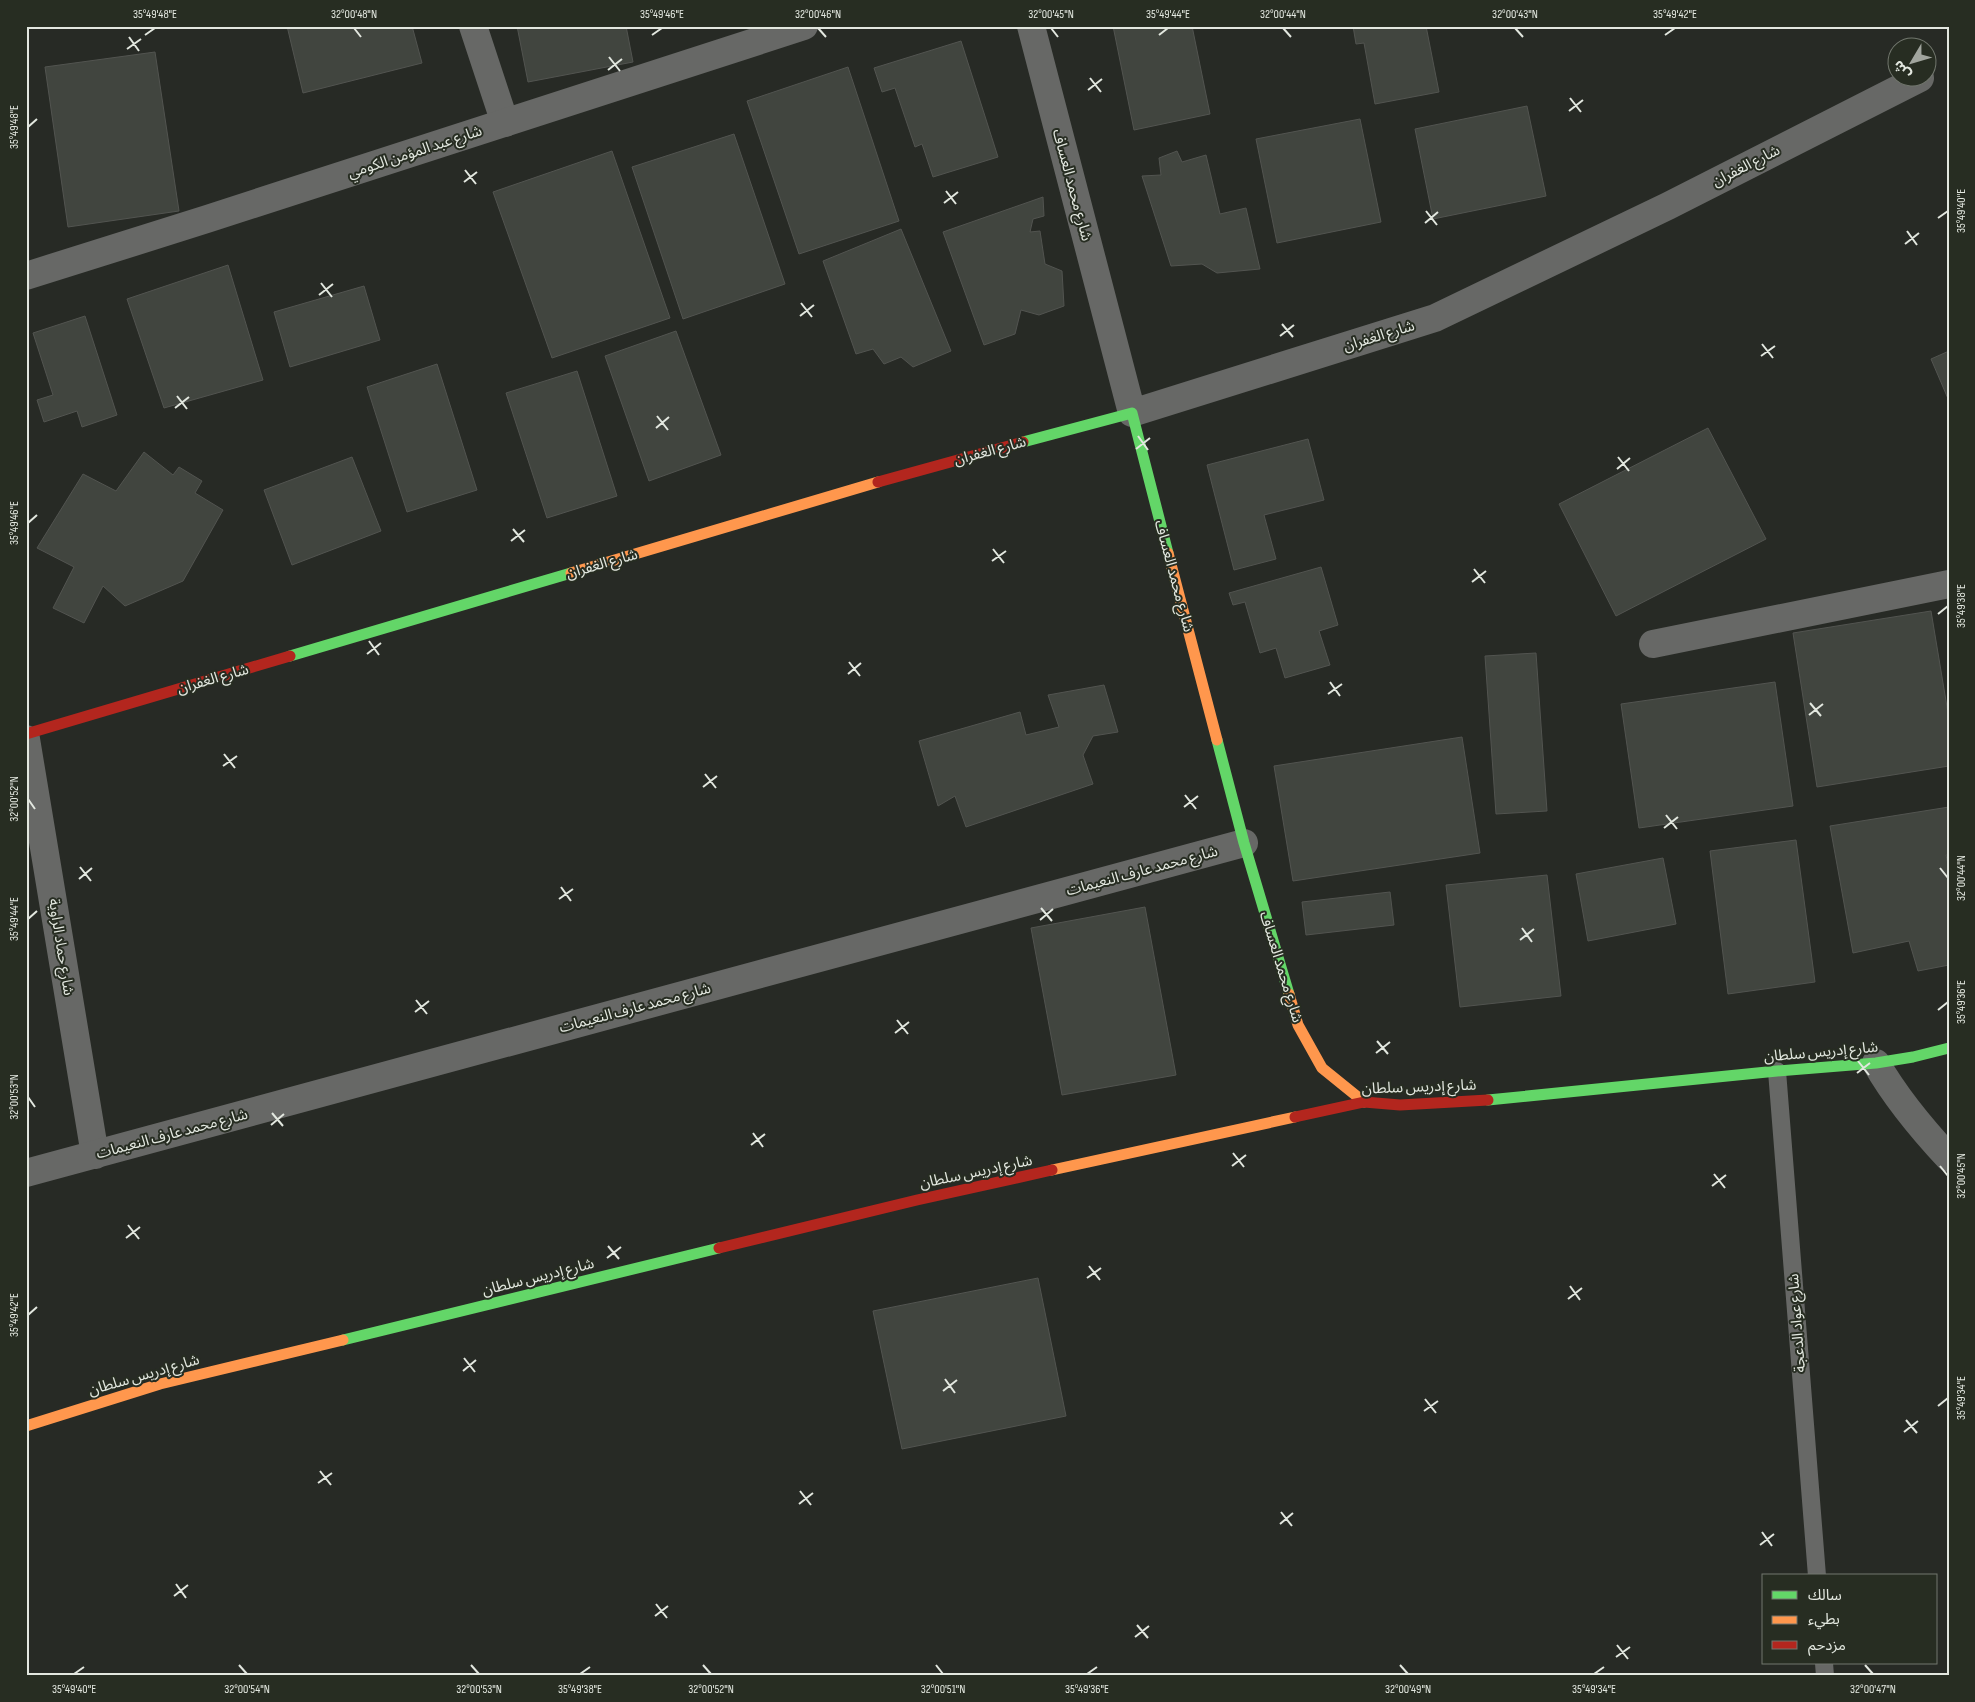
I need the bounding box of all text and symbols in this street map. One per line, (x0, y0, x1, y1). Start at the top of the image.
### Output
text: 35°49'48"E (133, 7, 177, 22)
text: 32°00'48"N (331, 7, 377, 22)
text: 35°49'46"E (640, 7, 684, 22)
text: 32°00'46"N (795, 7, 841, 22)
text: 32°00'45"N (1028, 7, 1074, 22)
text: 35°49'44"E (1146, 7, 1190, 22)
text: 32°00'44"N (1260, 7, 1306, 22)
text: 32°00'43"N (1492, 7, 1538, 22)
text: 35°49'42"E (1653, 7, 1697, 22)
north arrow (1888, 38, 1938, 88)
text: ش (1890, 57, 1915, 82)
text: 35°49'48"E (7, 105, 22, 149)
street label: شارع عبد المؤمن الكومي (345, 121, 485, 185)
street label: شارع محمد العساف (1046, 127, 1096, 244)
street label: شارع الغفران (1709, 141, 1784, 193)
text: 35°49'40"E (1954, 189, 1969, 233)
street label: شارع الغفران (1341, 316, 1418, 358)
street label: شارع الغفران (952, 432, 1029, 472)
text: 35°49'46"E (7, 501, 22, 545)
street label: شارع محمد العساف (1148, 518, 1198, 635)
street label: شارع الغفران (564, 545, 641, 585)
text: 35°49'38"E (1954, 584, 1969, 628)
street label: شارع الغفران (175, 660, 252, 700)
text: 32°00'52"N (7, 776, 22, 822)
street label: شارع محمد عارف النعيمات (1064, 842, 1221, 902)
text: 32°00'44"N (1954, 855, 1969, 901)
text: 35°49'44"E (7, 897, 22, 941)
street label: شارع حماد الراوية (42, 897, 78, 997)
street label: شارع محمد العساف (1253, 909, 1307, 1026)
street label: شارع محمد عارف النعيمات (557, 979, 714, 1039)
text: 35°49'36"E (1954, 980, 1969, 1024)
street label: شارع إدريس سلطان (1763, 1038, 1879, 1068)
text: 32°00'53"N (7, 1074, 22, 1120)
street label: شارع إدريس سلطان (1361, 1075, 1477, 1100)
street label: شارع محمد عارف النعيمات (94, 1105, 251, 1165)
street label: شارع إدريس سلطان (918, 1151, 1035, 1195)
text: 32°00'45"N (1954, 1153, 1969, 1199)
street label: شارع إدريس سلطان (480, 1254, 597, 1302)
street label: شارع عواد الدعجة (1784, 1272, 1812, 1373)
text: 35°49'42"E (7, 1293, 22, 1337)
street label: شارع إدريس سلطان (86, 1350, 203, 1402)
text: 35°49'34"E (1954, 1376, 1969, 1420)
legend (1762, 1574, 1938, 1664)
text: سالك (1808, 1586, 1842, 1605)
text: بطيء (1808, 1610, 1840, 1630)
text: مزدحم (1808, 1636, 1846, 1656)
text: 35°49'40"E (52, 1682, 96, 1697)
text: 32°00'54"N (224, 1682, 270, 1697)
text: 32°00'53"N (456, 1682, 502, 1697)
text: 35°49'38"E (558, 1682, 602, 1697)
text: 32°00'52"N (688, 1682, 734, 1697)
text: 32°00'51"N (921, 1682, 965, 1697)
text: 35°49'36"E (1065, 1682, 1109, 1697)
text: 32°00'49"N (1385, 1682, 1431, 1697)
text: 35°49'34"E (1572, 1682, 1616, 1697)
text: 32°00'47"N (1850, 1682, 1896, 1697)

